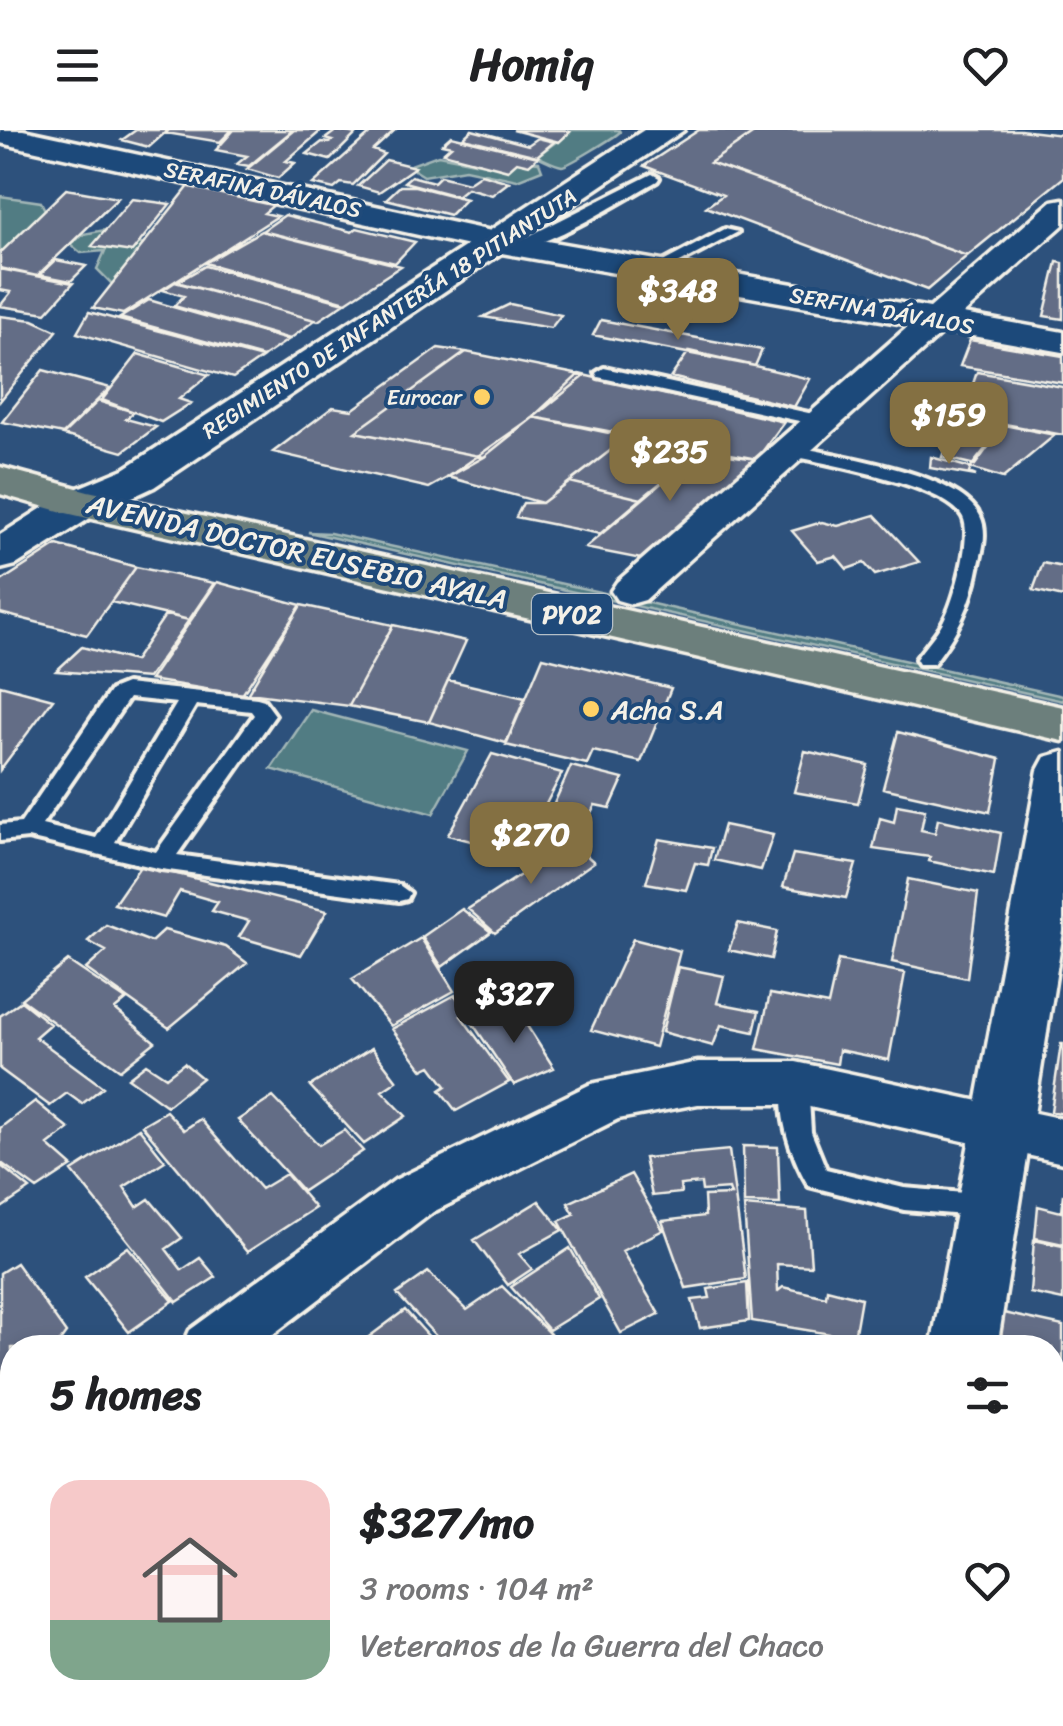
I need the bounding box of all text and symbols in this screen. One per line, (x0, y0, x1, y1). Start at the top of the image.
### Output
text: Homiq (470, 25, 593, 105)
icon: menu (50, 38, 105, 93)
icon: heart (958, 38, 1013, 93)
street label: SERAFINA DÁVALOS (161, 150, 365, 229)
street label: REGIMIENTO DE INFANTERÍA 18 PITIANTUTA (194, 177, 584, 450)
pin: $348 (619, 258, 737, 343)
text: $348 (639, 262, 717, 319)
street label: SERFINA DÁVALOS (787, 275, 977, 346)
place label: Eurocar (387, 378, 463, 417)
pin: $159 (890, 382, 1008, 467)
marker: Eurocar (471, 386, 493, 408)
text: $159 (912, 386, 986, 443)
pin: $235 (611, 419, 729, 504)
text: $235 (631, 423, 709, 480)
street label: AVENIDA DOCTOR EUSEBIO AYALA (81, 479, 512, 624)
road number: PY02 (532, 594, 612, 634)
place label: Acha S.A (610, 685, 724, 734)
marker: Acha S.A (580, 698, 602, 720)
pin: $270 (472, 802, 590, 887)
text: $270 (492, 806, 570, 863)
pin: $327 (455, 961, 573, 1046)
text: $327 (476, 965, 552, 1022)
text: 5 homes (50, 1358, 201, 1432)
icon: filters (960, 1368, 1015, 1423)
text: $327/mo (360, 1486, 534, 1560)
icon: home (130, 1520, 250, 1640)
icon: heart (960, 1553, 1015, 1608)
text: 3 rooms · 104 m² (360, 1560, 594, 1617)
text: Veteranos de la Guerra del Chaco (360, 1617, 824, 1674)

